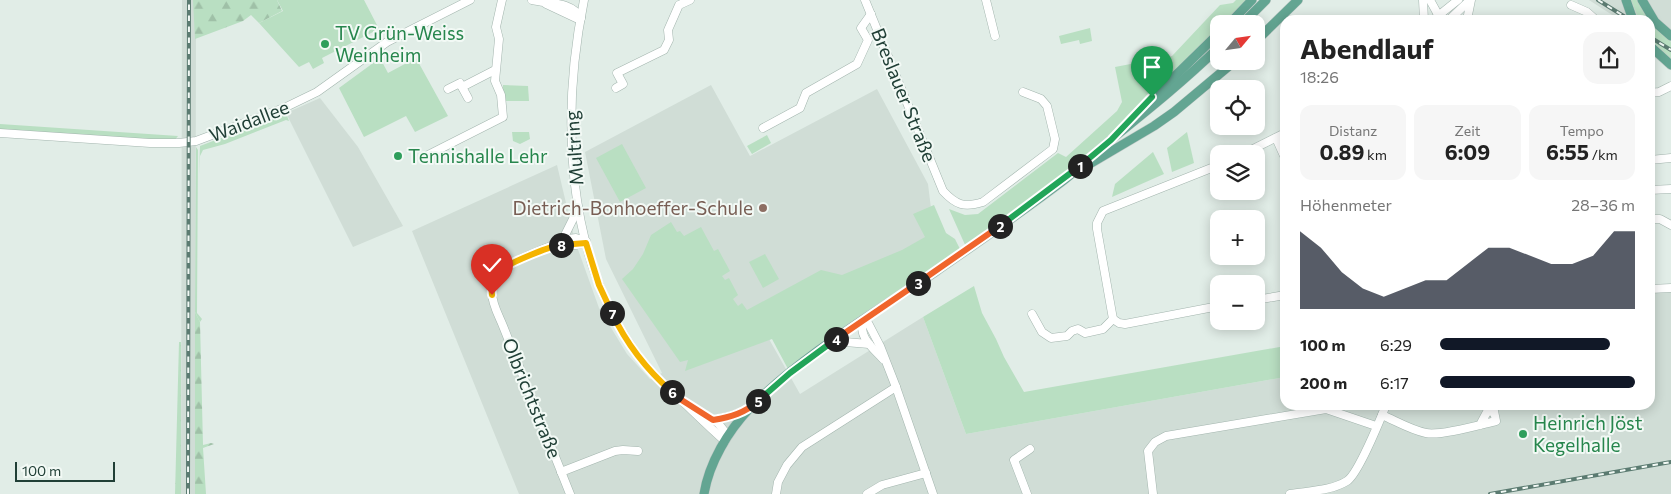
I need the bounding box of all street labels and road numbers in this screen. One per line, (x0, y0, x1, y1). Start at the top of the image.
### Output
street label: Breslauer Straße (867, 24, 942, 165)
street label: Waidallee (206, 95, 292, 146)
street label: Multring (559, 110, 588, 186)
street label: Olbrichtstraße (498, 334, 567, 461)

